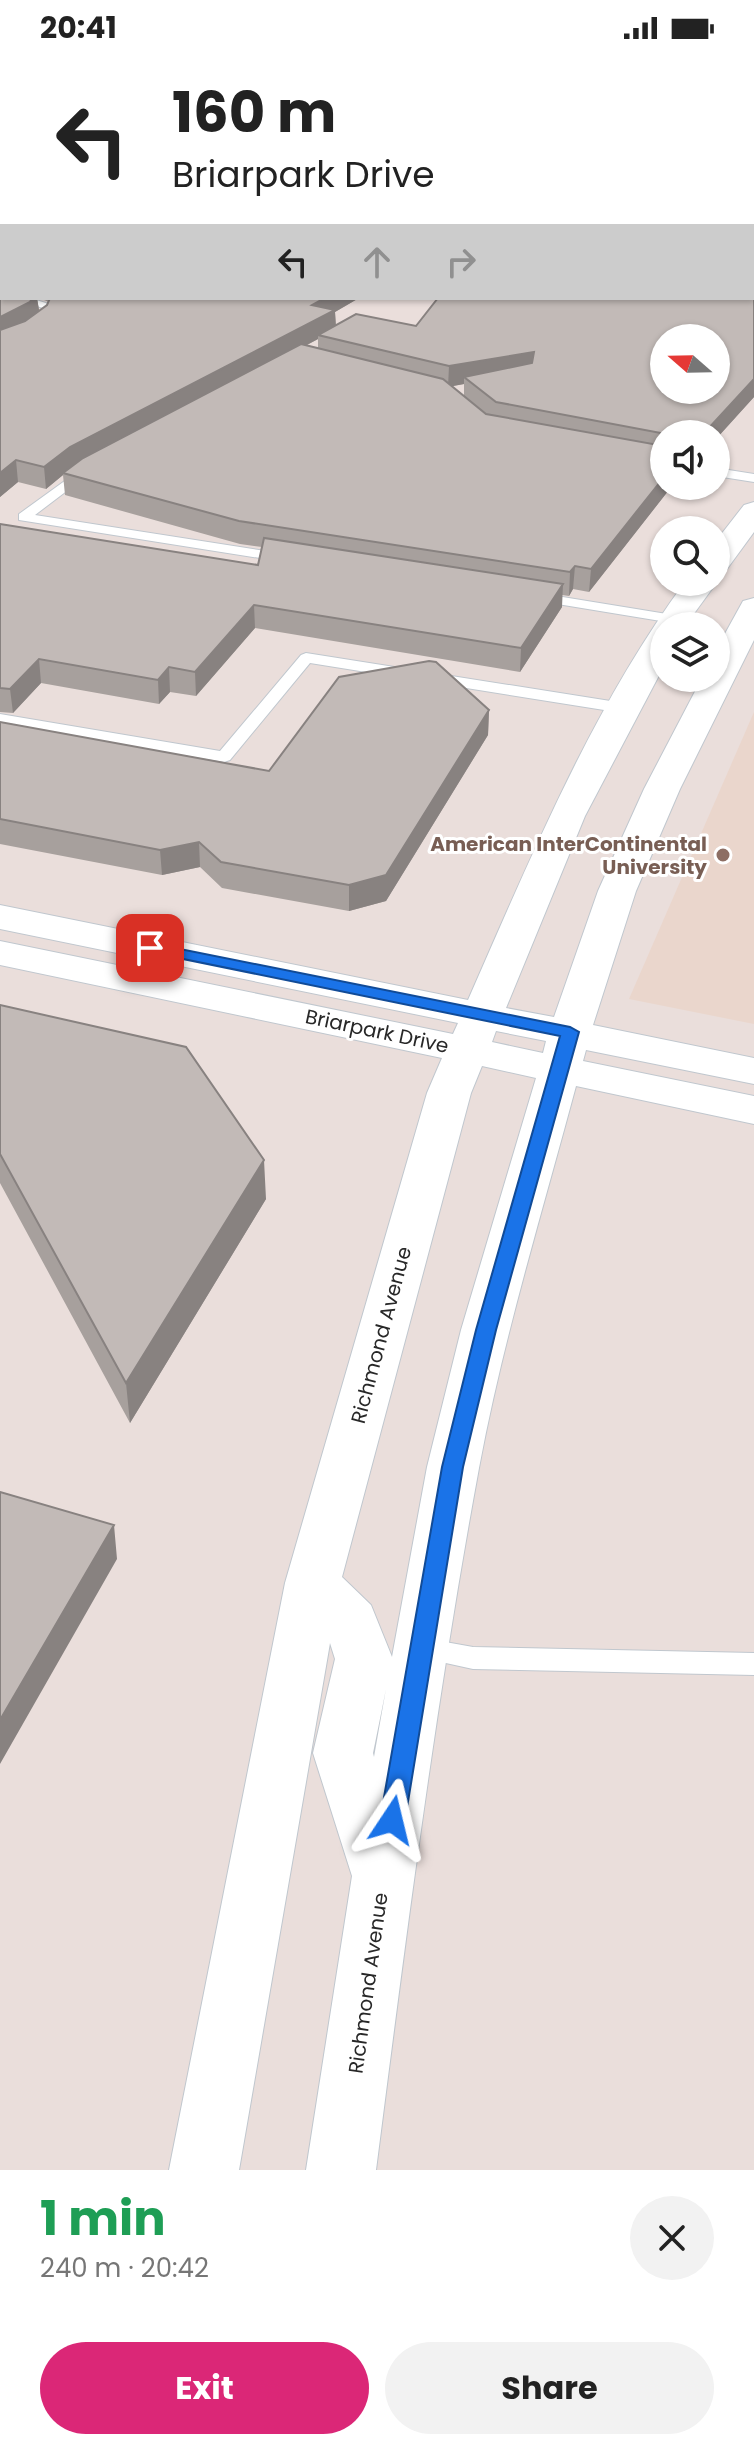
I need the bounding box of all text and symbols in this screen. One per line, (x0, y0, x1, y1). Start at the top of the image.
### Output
text: 20:41 (40, 6, 117, 49)
text: 160 m (172, 73, 336, 152)
icon: left (40, 88, 144, 192)
text: Briarpark Drive (172, 149, 435, 200)
icon: left (271, 240, 315, 284)
icon: ahead (355, 240, 399, 284)
icon: right (439, 240, 483, 284)
north arrow (650, 324, 730, 404)
map controls (650, 324, 730, 692)
button: sound (650, 420, 730, 500)
button: search (650, 516, 730, 596)
button: layers (650, 612, 730, 692)
place label: American InterContinental University (430, 830, 707, 881)
marker: American InterContinental University (714, 846, 732, 864)
pin (116, 914, 184, 982)
icon: arrive (128, 926, 172, 970)
street label: Briarpark Drive (303, 1002, 451, 1060)
street label: Richmond Avenue (344, 1243, 418, 1427)
position arrow (350, 1778, 434, 1862)
street label: Richmond Avenue (341, 1891, 395, 2075)
text: 1 min (40, 2185, 166, 2252)
button: close (630, 2196, 714, 2280)
text: 240 m · 20:42 (40, 2250, 209, 2286)
button: Exit (40, 2342, 369, 2434)
button: Share (385, 2342, 714, 2434)

